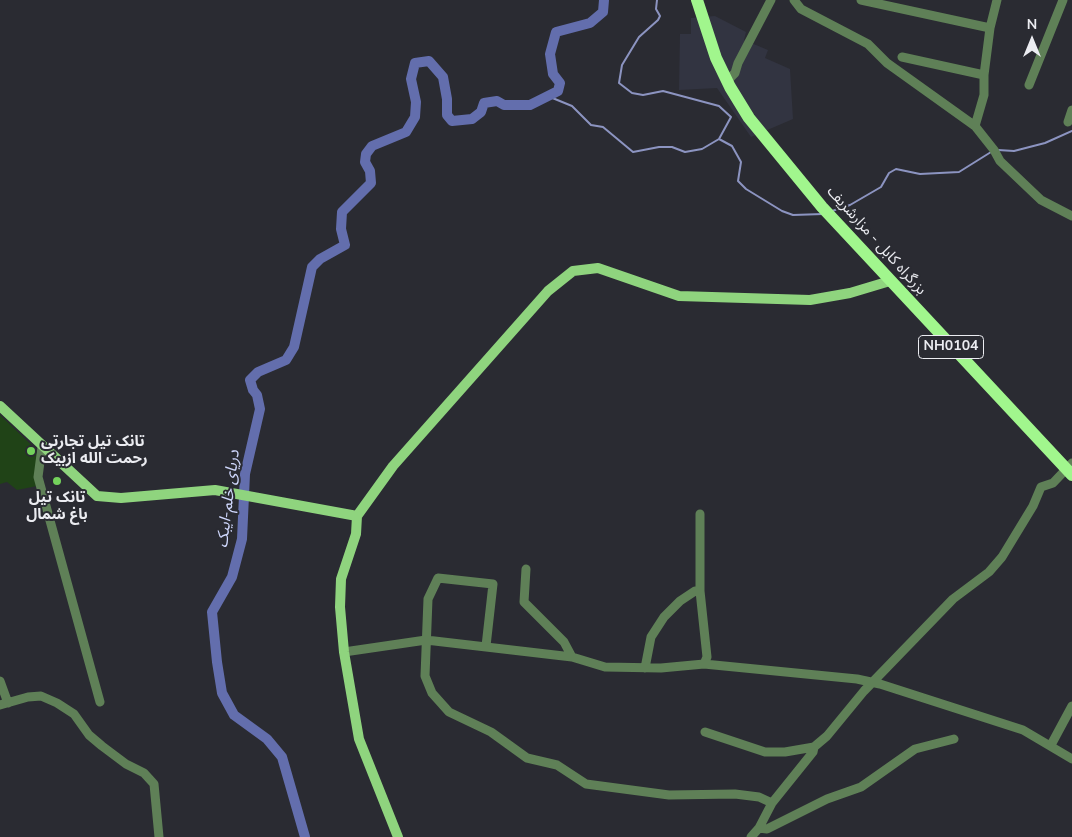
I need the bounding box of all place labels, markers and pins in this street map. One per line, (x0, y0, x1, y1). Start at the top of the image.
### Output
place label: تانک تیل تجارتی رحمت الله ازبیک (41, 433, 148, 468)
marker: تانک تیل تجارتی رحمت الله ازبیک (25, 445, 37, 457)
marker: تانک تیل باغ شمال (51, 475, 63, 487)
place label: تانک تیل باغ شمال (26, 489, 88, 524)

